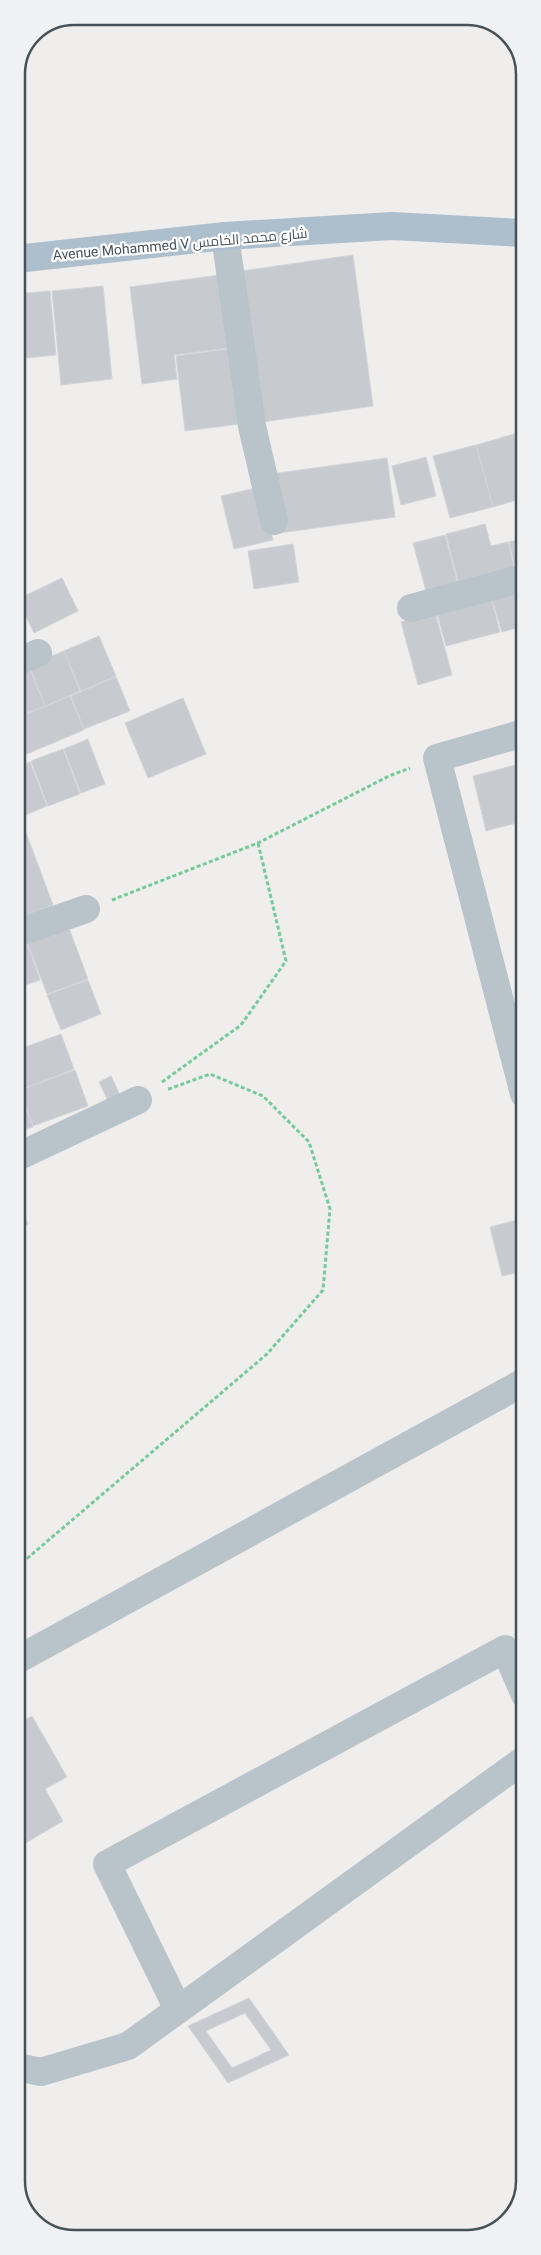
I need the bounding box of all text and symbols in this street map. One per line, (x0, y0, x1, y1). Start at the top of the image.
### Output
street label: Avenue Mohammed V شارع محمد الخامس (52, 225, 308, 264)

